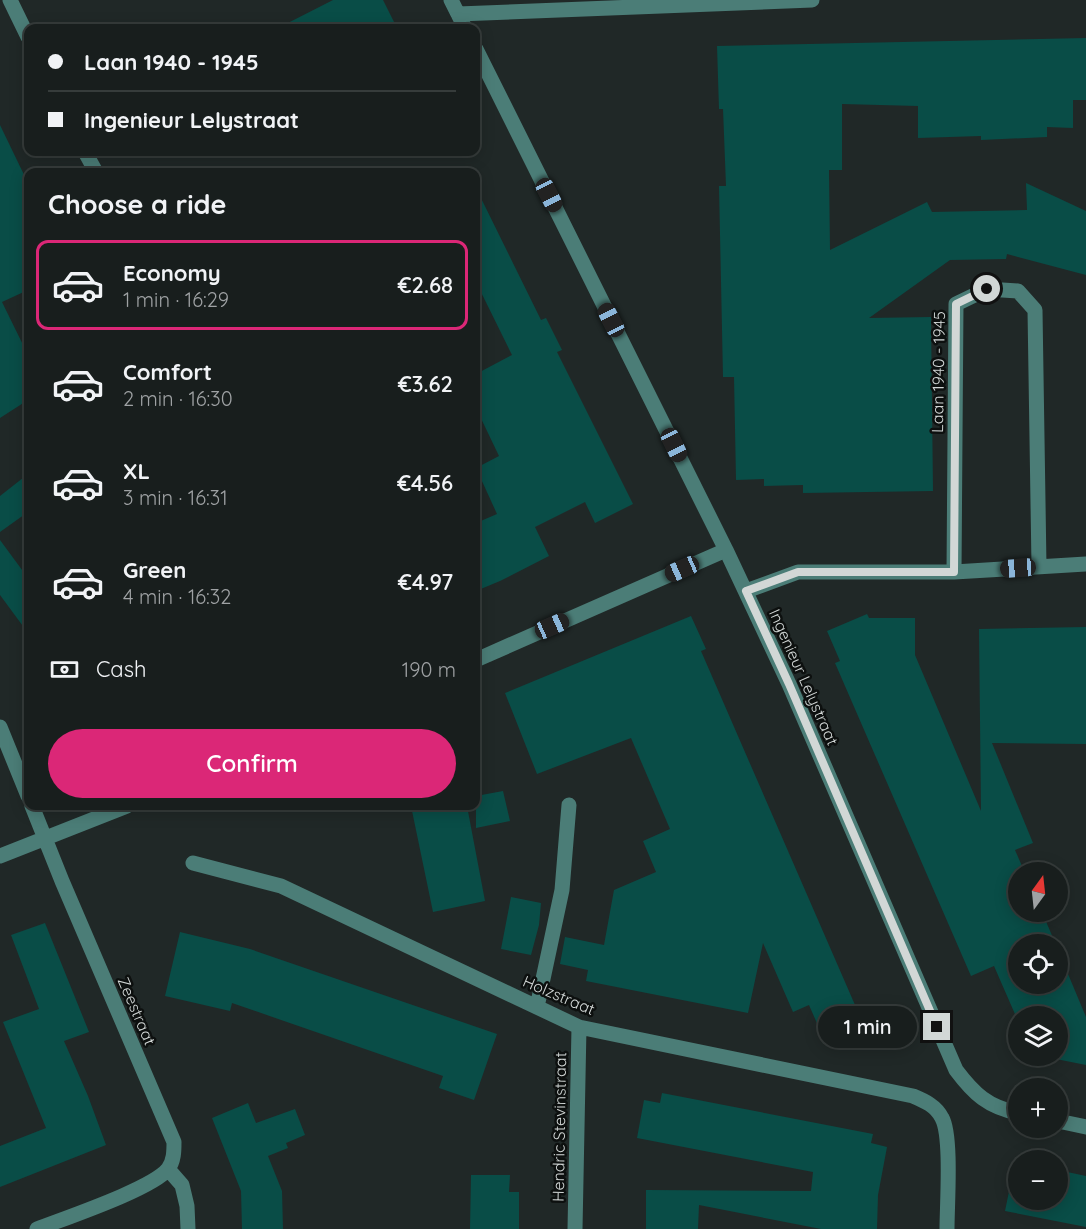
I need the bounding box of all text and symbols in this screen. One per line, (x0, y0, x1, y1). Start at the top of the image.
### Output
text: Laan 1940 - 1945 (84, 48, 259, 76)
text: Ingenieur Lelystraat (84, 106, 299, 134)
car (533, 175, 565, 215)
text: Choose a ride (48, 187, 226, 221)
icon: car (51, 258, 105, 312)
text: Economy (123, 259, 221, 287)
text: €2.68 (397, 271, 453, 299)
route start (973, 275, 1000, 302)
text: 1 min · 16:29 (123, 287, 229, 312)
car (595, 300, 627, 340)
street label: Laan 1940 - 1945 (927, 311, 949, 433)
icon: car (51, 357, 105, 411)
text: Comfort (123, 358, 212, 386)
text: €3.62 (398, 370, 453, 398)
text: 2 min · 16:30 (123, 386, 233, 411)
car (658, 425, 690, 465)
icon: car (51, 456, 105, 510)
text: XL (123, 457, 150, 485)
text: €4.56 (397, 469, 453, 497)
text: 3 min · 16:31 (123, 485, 228, 510)
car (662, 553, 702, 585)
icon: car (51, 555, 105, 609)
text: Green (123, 556, 186, 584)
car (999, 558, 1037, 578)
text: €4.97 (398, 568, 453, 596)
text: 4 min · 16:32 (123, 584, 231, 609)
street label: Ingenieur Lelystraat (765, 606, 843, 748)
car (532, 610, 572, 642)
icon: cash (48, 653, 81, 686)
text: Cash (96, 655, 147, 683)
text: 190 m (402, 657, 456, 682)
button: Confirm (48, 729, 456, 798)
north arrow (1008, 862, 1068, 922)
map controls (1008, 862, 1068, 1210)
button: locate (1008, 934, 1068, 994)
street label: Holzstraat (520, 971, 598, 1019)
street label: Zeestraat (114, 974, 160, 1048)
callout: 1 min (817, 1006, 916, 1048)
button: layers (1008, 1006, 1068, 1066)
route end (923, 1013, 950, 1040)
text: 1 min (844, 1014, 891, 1039)
street label: Hendric Stevinstraat (548, 1052, 570, 1202)
button: + (1008, 1078, 1068, 1138)
button: − (1008, 1150, 1068, 1210)

